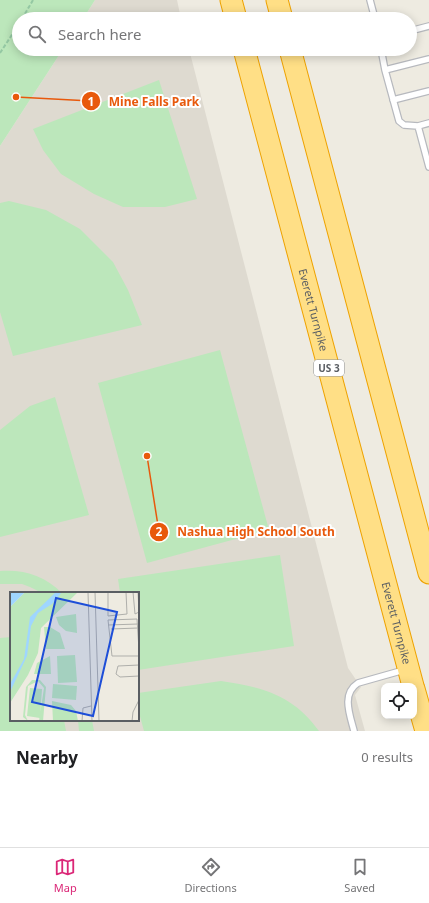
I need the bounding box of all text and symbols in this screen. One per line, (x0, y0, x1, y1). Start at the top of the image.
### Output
search box (12, 12, 417, 56)
icon: search (26, 23, 48, 45)
text: Search here (58, 24, 141, 44)
callout: Mine Falls Park (81, 89, 207, 113)
text: 1 (88, 93, 94, 110)
text: Mine Falls Park (109, 93, 200, 110)
street label: Everett Turnpike (296, 267, 332, 353)
road number: US 3 (314, 360, 344, 376)
callout: Nashua High School South (149, 520, 343, 544)
text: 2 (156, 523, 163, 540)
text: Nashua High School South (177, 523, 335, 540)
street label: Everett Turnpike (379, 580, 415, 666)
inset map (10, 592, 139, 721)
map controls (381, 683, 417, 719)
button: locate (381, 683, 417, 719)
text: Nearby (16, 746, 78, 769)
text: 0 results (361, 748, 413, 766)
tab: Map (54, 856, 77, 895)
tab: Directions (184, 856, 237, 895)
tab: Saved (344, 856, 375, 895)

